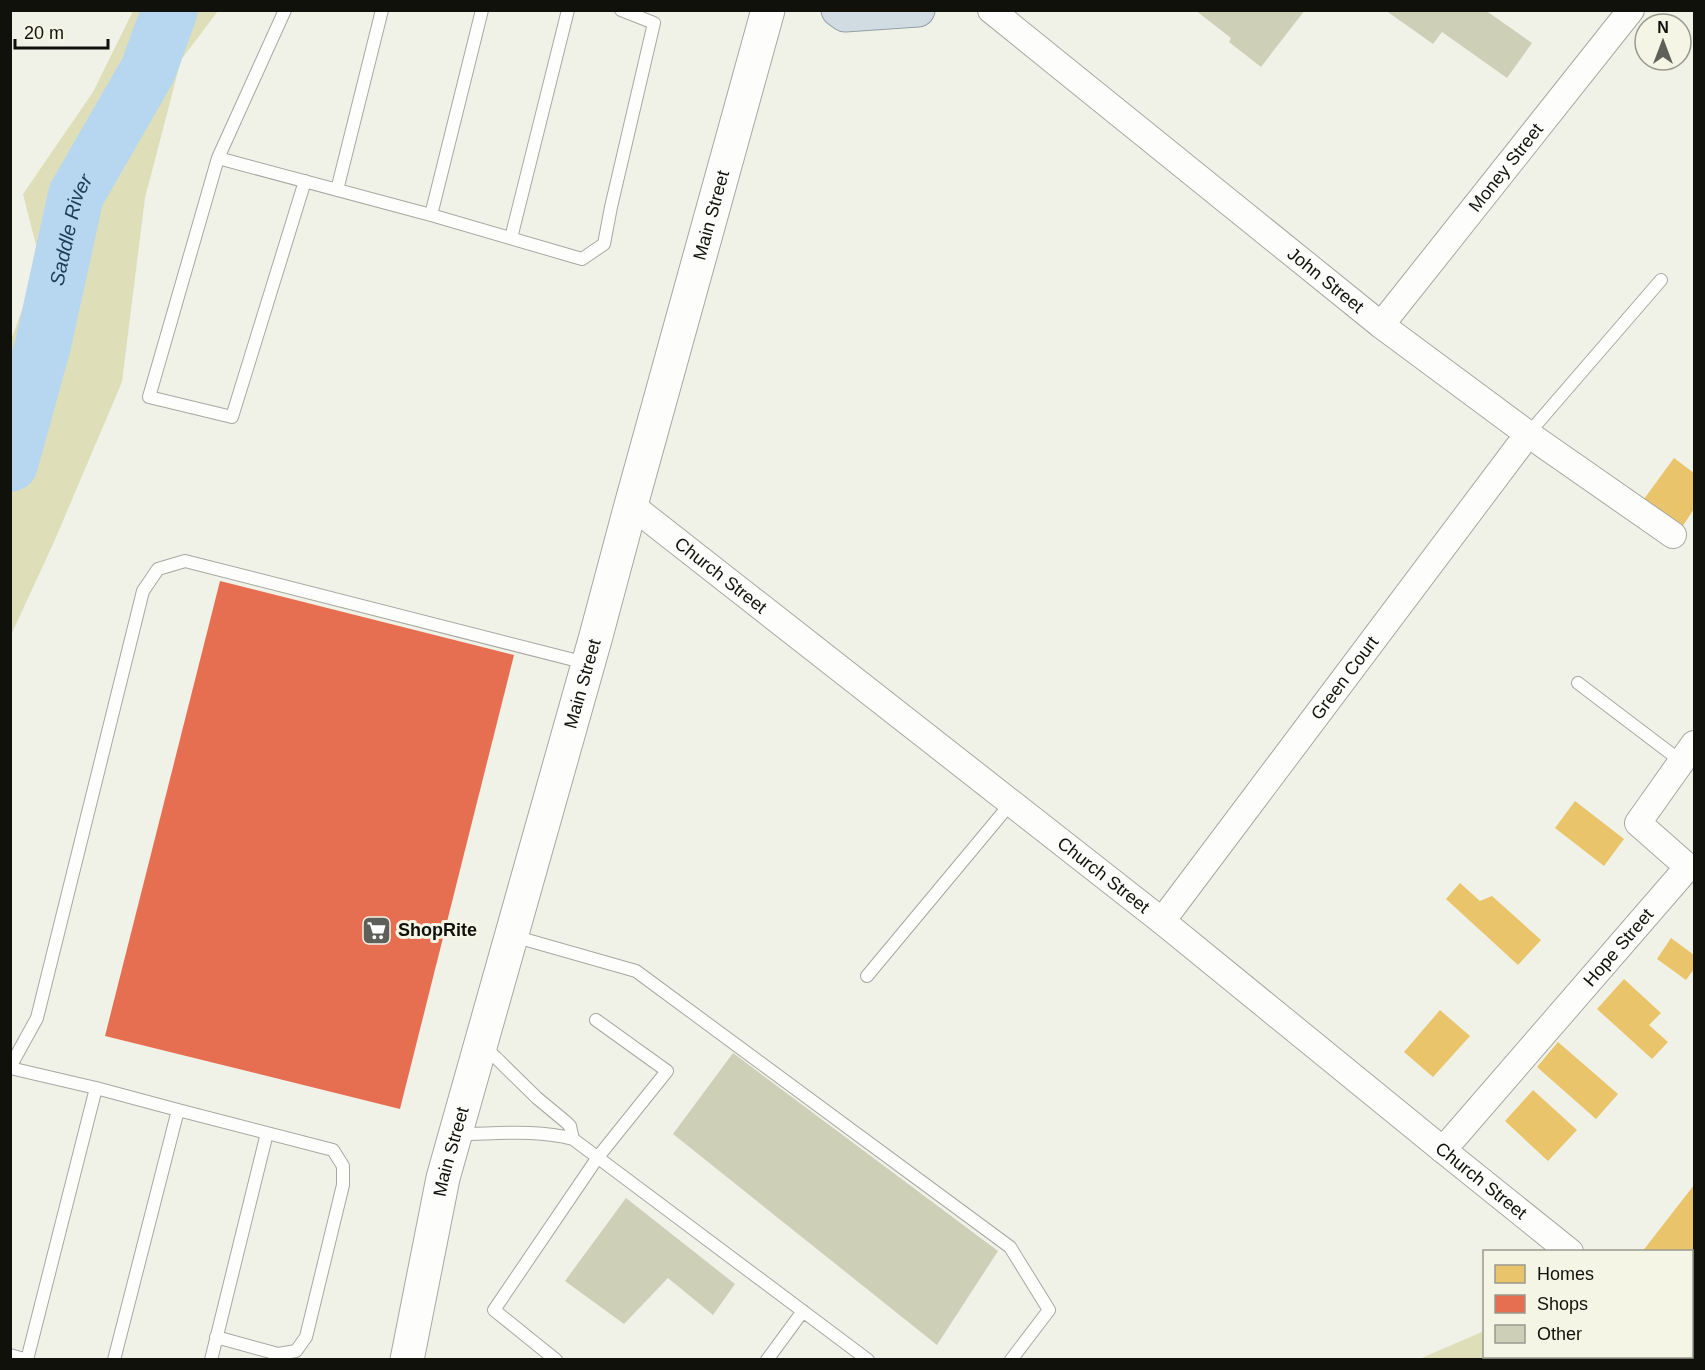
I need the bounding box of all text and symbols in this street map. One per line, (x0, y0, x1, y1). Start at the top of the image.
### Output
scale bar (15, 12, 108, 50)
north arrow (1633, 12, 1693, 72)
text: N (1657, 19, 1669, 36)
text: 20 m (24, 23, 64, 43)
street label: Money Street (1465, 119, 1547, 216)
street label: Main Street (689, 168, 733, 262)
water label: Saddle River (45, 169, 97, 288)
street label: John Street (1283, 243, 1368, 317)
street label: Church Street (671, 533, 771, 617)
street label: Green Court (1307, 632, 1382, 724)
street label: Main Street (560, 637, 605, 731)
street label: Church Street (1053, 833, 1153, 917)
street label: Hope Street (1579, 904, 1657, 990)
supermarket icon: ShopRite (361, 914, 393, 946)
place label: ShopRite (398, 920, 477, 940)
street label: Main Street (430, 1105, 473, 1198)
street label: Church Street (1432, 1138, 1531, 1223)
legend (1483, 1250, 1693, 1358)
text: Homes (1537, 1264, 1594, 1284)
text: Shops (1537, 1294, 1588, 1314)
text: Other (1537, 1324, 1582, 1344)

